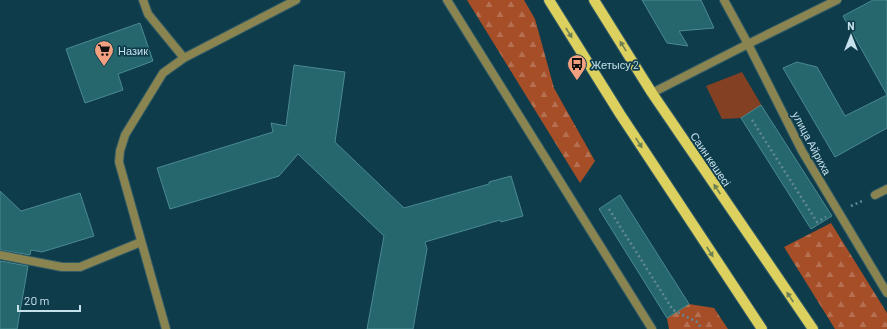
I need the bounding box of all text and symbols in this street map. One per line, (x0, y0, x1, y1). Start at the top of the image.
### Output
north arrow (831, 16, 871, 56)
text: N (847, 19, 855, 32)
one-way arrow (566, 27, 573, 39)
supermarket icon: Назик (93, 39, 115, 67)
one-way arrow (619, 40, 626, 52)
place label: Назик (118, 44, 148, 57)
bus stop icon: Жетысу 2 (566, 53, 588, 81)
place label: Жетысу 2 (591, 58, 639, 71)
street label: улица Айриха (790, 109, 835, 178)
street label: Саин көшесі (688, 129, 734, 189)
one-way arrow (635, 137, 642, 149)
one-way arrow (714, 183, 721, 195)
one-way arrow (706, 246, 714, 257)
scale bar (18, 287, 80, 313)
one-way arrow (786, 292, 794, 302)
text: 20 m (24, 293, 50, 307)

